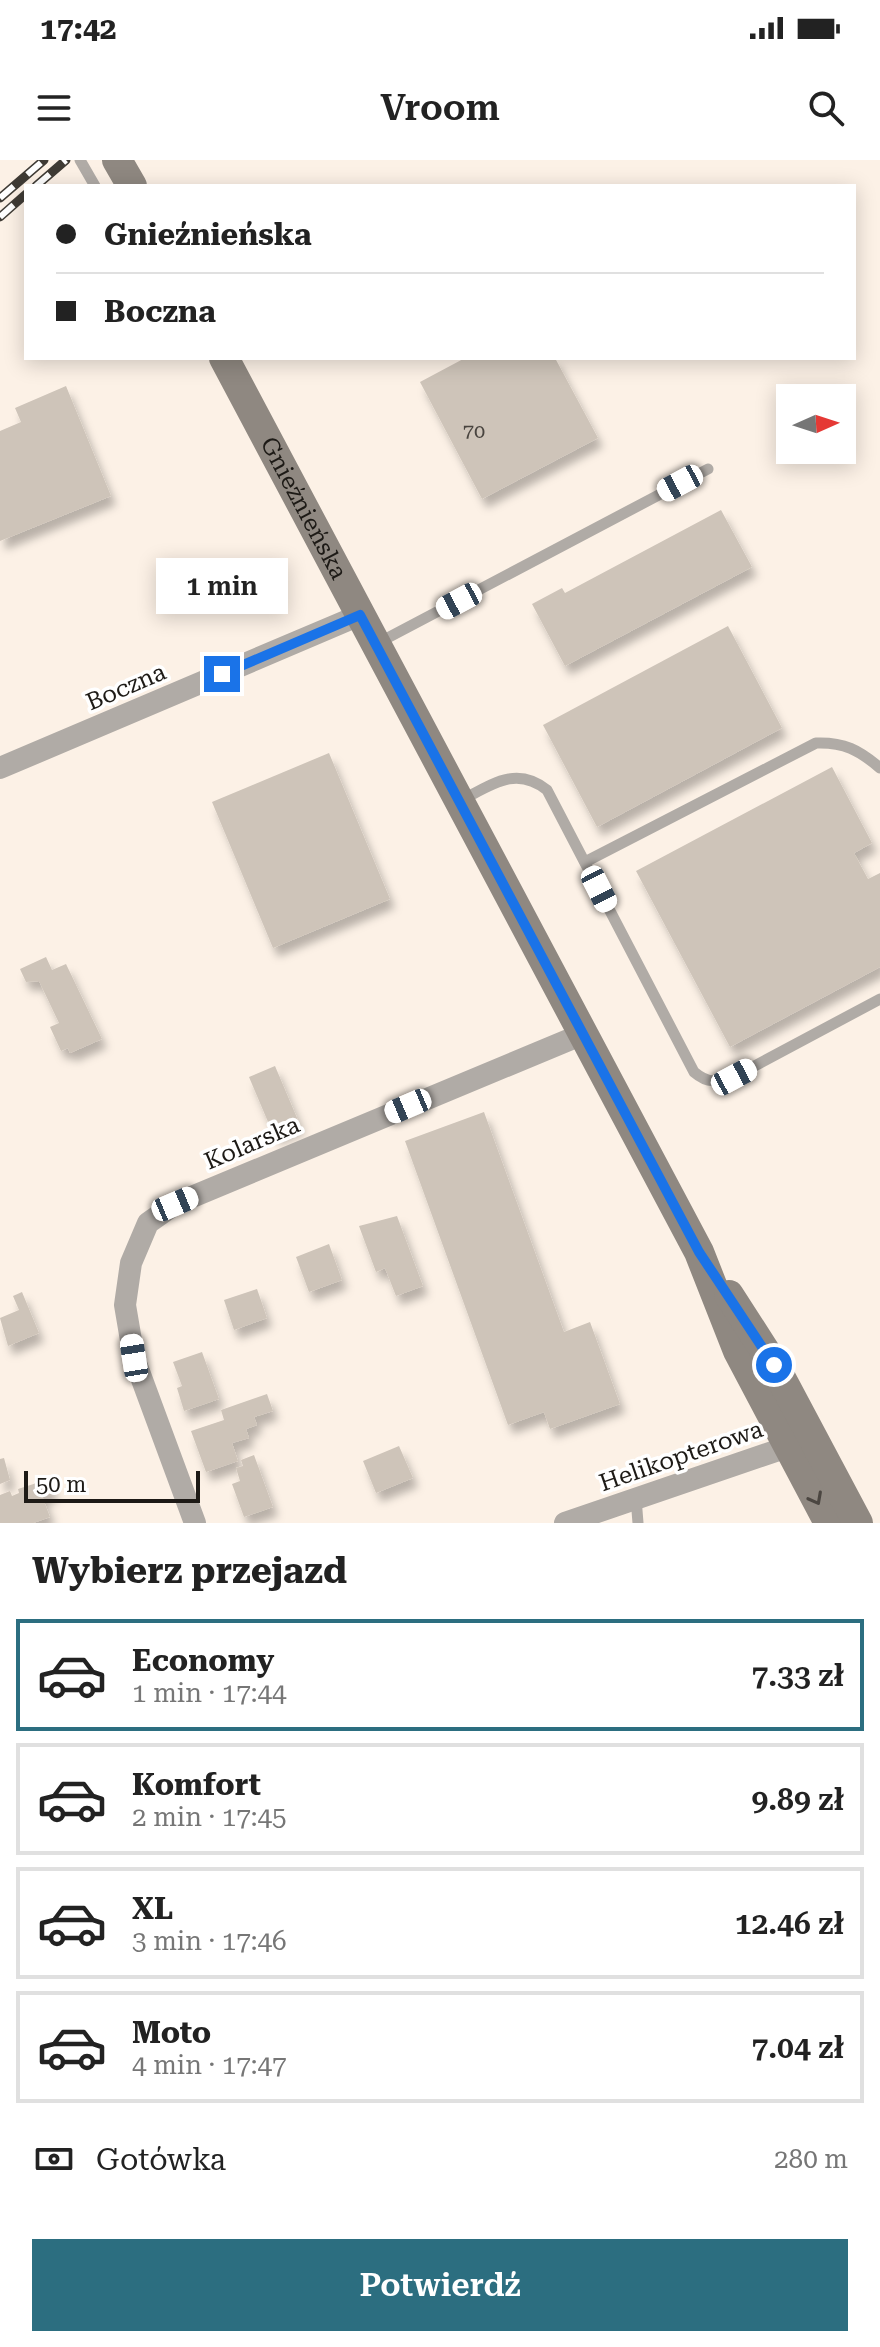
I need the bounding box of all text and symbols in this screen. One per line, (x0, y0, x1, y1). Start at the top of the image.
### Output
text: 17:42 (40, 11, 117, 46)
icon: menu (32, 86, 76, 130)
icon: search (804, 86, 848, 130)
text: Vroom (380, 87, 500, 129)
text: Gnieźnieńska (104, 217, 312, 252)
text: Boczna (104, 294, 216, 329)
north arrow (776, 384, 856, 464)
map controls (776, 384, 856, 464)
house number: 70 (463, 419, 485, 443)
street label: Gnieźnieńska (255, 432, 353, 584)
car (653, 461, 707, 505)
callout: 1 min (156, 558, 288, 614)
text: 1 min (186, 571, 258, 601)
car (432, 579, 486, 623)
route end (204, 656, 240, 692)
street label: Boczna (82, 658, 170, 716)
car (577, 862, 621, 916)
car (707, 1055, 761, 1099)
car (381, 1086, 435, 1126)
street label: Kolarska (200, 1110, 304, 1176)
car (148, 1184, 202, 1224)
car (118, 1332, 150, 1384)
route start (756, 1347, 792, 1383)
street label: Helikopterowa (596, 1415, 766, 1497)
scale bar (24, 1467, 200, 1503)
text: 50 m (36, 1472, 86, 1497)
one-way arrow (806, 1491, 822, 1505)
text: Wybierz przejazd (32, 1550, 347, 1592)
icon: car (36, 1639, 108, 1711)
text: Economy (132, 1643, 274, 1678)
text: 7.33 zł (751, 1658, 844, 1693)
text: 1 min · 17:44 (132, 1678, 287, 1708)
icon: car (36, 1763, 108, 1835)
text: Komfort (132, 1767, 261, 1802)
text: 9.89 zł (751, 1782, 844, 1817)
text: 2 min · 17:45 (132, 1802, 287, 1832)
icon: car (36, 1887, 108, 1959)
text: XL (132, 1891, 173, 1926)
text: 12.46 zł (735, 1906, 844, 1941)
text: 3 min · 17:46 (132, 1926, 287, 1956)
icon: car (36, 2011, 108, 2083)
text: Moto (132, 2015, 211, 2050)
text: 7.04 zł (751, 2030, 844, 2065)
text: 4 min · 17:47 (132, 2050, 287, 2080)
icon: cash (32, 2137, 76, 2181)
text: Gotówka (96, 2142, 226, 2177)
text: 280 m (774, 2144, 848, 2174)
button: Potwierdź (32, 2239, 848, 2331)

